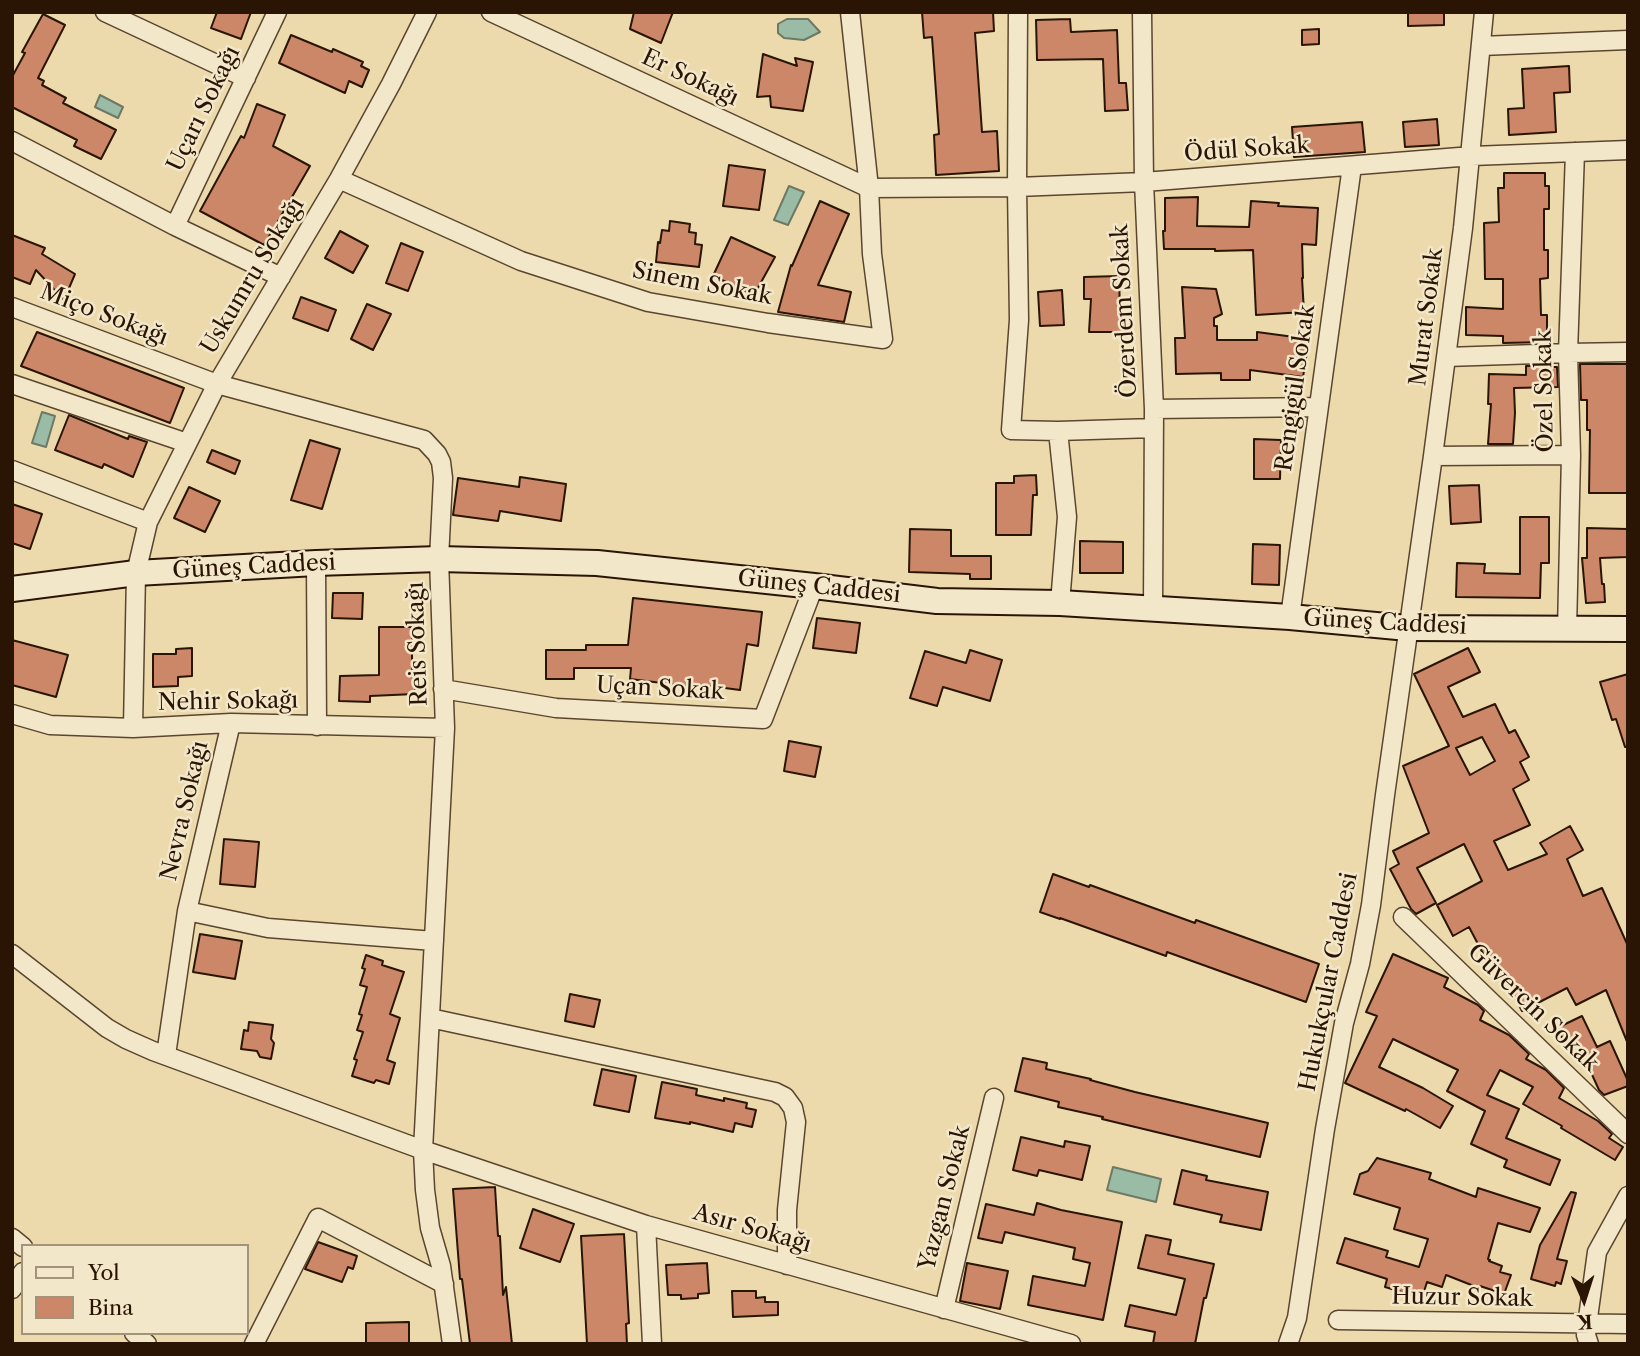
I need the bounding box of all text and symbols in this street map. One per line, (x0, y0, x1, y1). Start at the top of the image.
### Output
street label: Uçarı Sokağı (162, 42, 246, 176)
street label: Er Sokağı (637, 44, 743, 112)
street label: Ödül Sokak (1183, 132, 1311, 168)
street label: Uskumru Sokağı (195, 193, 311, 359)
street label: Özerdem Sokak (1107, 223, 1143, 399)
street label: Murat Sokak (1405, 246, 1449, 388)
street label: Sinem Sokak (630, 257, 774, 311)
street label: Miço Sokağı (36, 278, 172, 352)
street label: Rengigül Sokak (1271, 303, 1321, 473)
street label: Özel Sokak (1530, 329, 1560, 453)
street label: Güneş Caddesi (172, 549, 336, 585)
street label: Güneş Caddesi (736, 565, 902, 609)
street label: Reis Sokağı (402, 581, 434, 707)
street label: Güneş Caddesi (1303, 605, 1467, 641)
street label: Uçan Sokak (595, 672, 725, 706)
street label: Nehir Sokağı (158, 687, 298, 717)
street label: Nevra Sokağı (155, 738, 215, 884)
street label: Hukukçular Caddesi (1294, 870, 1364, 1094)
street label: Güvercin Sokak (1462, 938, 1604, 1078)
street label: Yazgan Sokak (914, 1122, 976, 1274)
street label: Asır Sokağı (690, 1199, 814, 1259)
legend (21, 1244, 248, 1335)
text: Yol (88, 1260, 120, 1285)
north arrow (1549, 1265, 1619, 1335)
street label: Huzur Sokak (1391, 1283, 1533, 1313)
text: Bina (88, 1295, 133, 1320)
text: K (1577, 1310, 1593, 1333)

